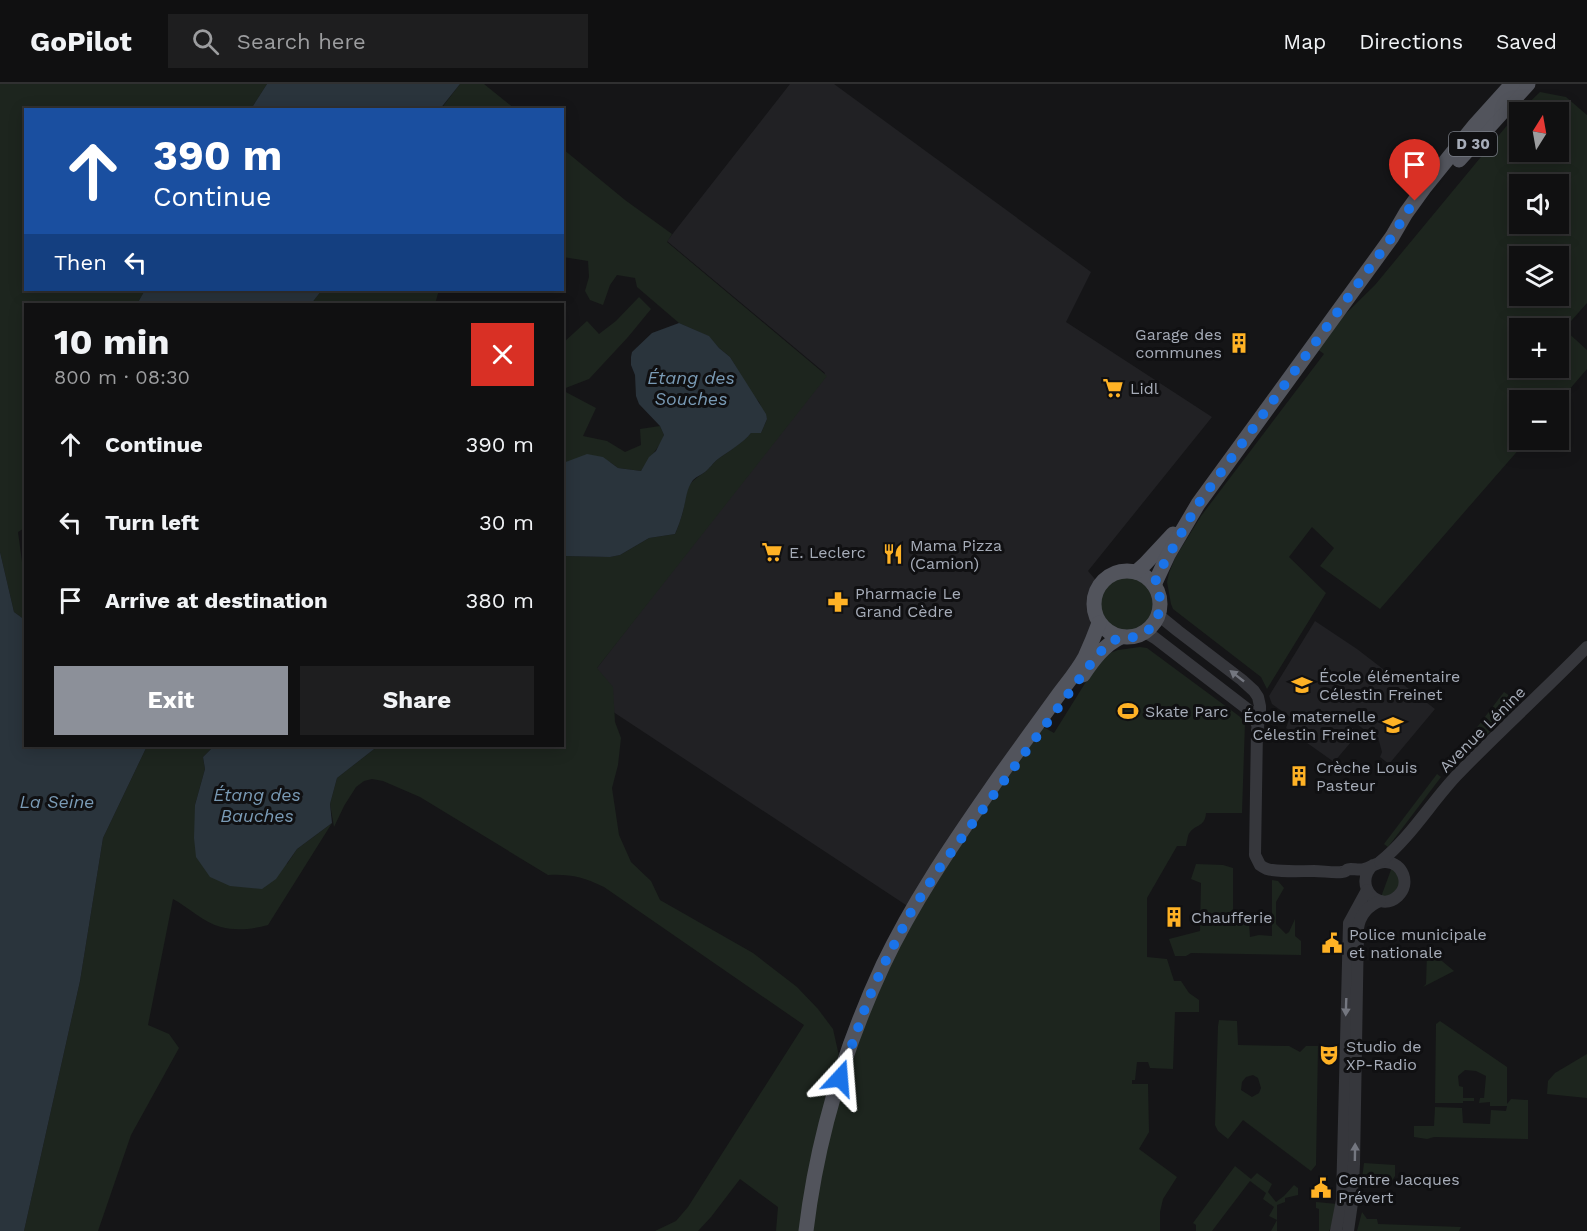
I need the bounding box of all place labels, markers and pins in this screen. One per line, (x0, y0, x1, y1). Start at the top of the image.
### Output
pin (1389, 139, 1440, 201)
place label: Garage des communes (1135, 325, 1222, 362)
building icon: Garage des communes (1227, 331, 1251, 355)
supermarket icon: Lidl (1101, 376, 1125, 400)
place label: Lidl (1130, 379, 1159, 398)
place label: Mama Pizza (Camion) (910, 536, 1002, 573)
supermarket icon: E. Leclerc (760, 540, 784, 564)
restaurant icon: Mama Pizza (Camion) (881, 542, 905, 566)
place label: E. Leclerc (789, 543, 866, 562)
place label: Pharmacie Le Grand Cèdre (855, 584, 961, 621)
pharmacy icon: Pharmacie Le Grand Cèdre (826, 590, 850, 614)
place label: École élémentaire Célestin Freinet (1319, 667, 1460, 704)
school or university icon: École élémentaire Célestin Freinet (1290, 673, 1314, 697)
sports icon: Skate Parc (1116, 699, 1140, 723)
place label: Skate Parc (1145, 702, 1228, 721)
place label: École maternelle Célestin Freinet (1243, 707, 1376, 744)
school or university icon: École maternelle Célestin Freinet (1381, 713, 1405, 737)
place label: Crèche Louis Pasteur (1316, 758, 1418, 795)
building icon: Crèche Louis Pasteur (1287, 764, 1311, 788)
building icon: Chaufferie (1162, 905, 1186, 929)
place label: Chaufferie (1191, 908, 1272, 927)
place label: Police municipale et nationale (1349, 925, 1487, 962)
public building icon: Police municipale et nationale (1320, 931, 1344, 955)
place label: Studio de XP-Radio (1346, 1037, 1421, 1074)
theatre icon: Studio de XP-Radio (1317, 1043, 1341, 1067)
place label: Centre Jacques Prévert (1338, 1170, 1460, 1207)
public building icon: Centre Jacques Prévert (1309, 1176, 1333, 1200)

